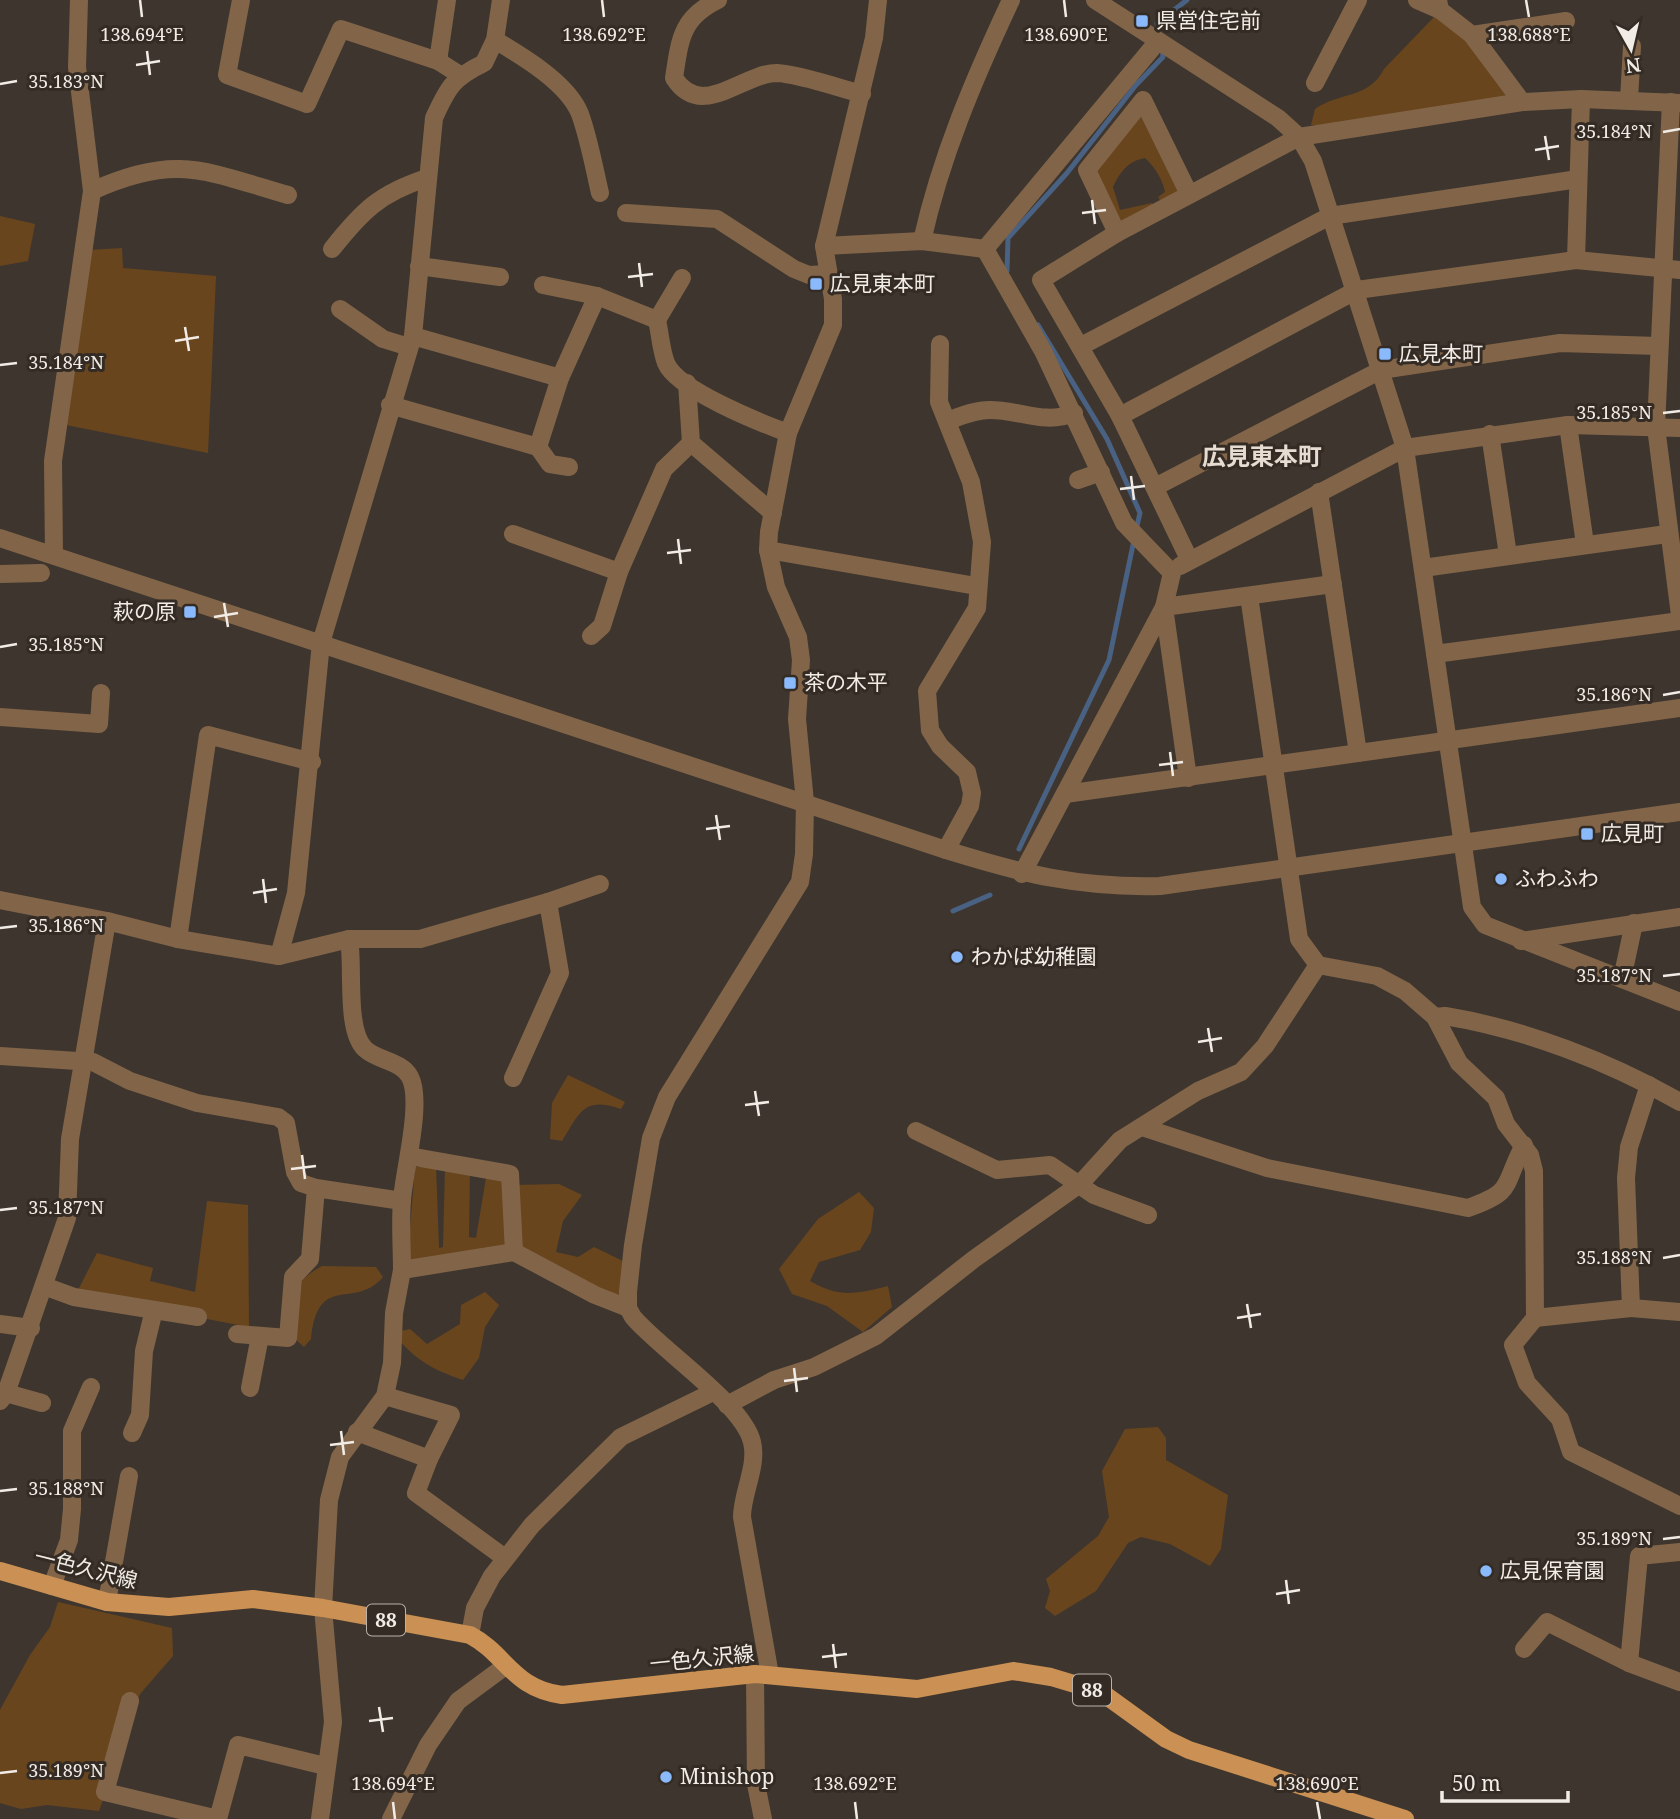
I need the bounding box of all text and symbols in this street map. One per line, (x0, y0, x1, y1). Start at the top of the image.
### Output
place label: 県営住宅前 (1156, 6, 1261, 34)
marker: 県営住宅前 (1134, 13, 1150, 29)
north arrow (1596, 14, 1666, 84)
text: 138.694°E (100, 22, 184, 46)
text: 138.692°E (562, 22, 646, 46)
text: 138.690°E (1024, 22, 1108, 46)
text: 138.688°E (1487, 22, 1571, 46)
text: N (1624, 52, 1643, 80)
text: 35.183°N (28, 69, 104, 93)
text: 35.184°N (1576, 119, 1652, 143)
place label: 広見東本町 (830, 269, 935, 297)
marker: 広見東本町 (808, 276, 824, 292)
place label: 広見本町 (1399, 339, 1483, 367)
marker: 広見本町 (1377, 346, 1393, 362)
text: 35.184°N (28, 350, 104, 374)
text: 35.185°N (1576, 400, 1652, 424)
district label: 広見東本町 (1202, 439, 1322, 472)
place label: 萩の原 (113, 597, 176, 625)
marker: 萩の原 (182, 604, 198, 620)
text: 35.185°N (28, 632, 104, 656)
place label: 茶の木平 (804, 668, 888, 696)
marker: 茶の木平 (782, 675, 798, 691)
text: 35.186°N (1576, 682, 1652, 706)
place label: 広見町 (1601, 819, 1664, 847)
marker: 広見町 (1579, 826, 1595, 842)
place label: ふわふわ (1515, 864, 1599, 892)
marker: ふわふわ (1493, 871, 1509, 887)
text: 35.186°N (28, 913, 104, 937)
place label: わかば幼稚園 (971, 942, 1097, 970)
marker: わかば幼稚園 (949, 949, 965, 965)
text: 35.187°N (1576, 963, 1652, 987)
text: 35.187°N (28, 1195, 104, 1219)
text: 35.188°N (1576, 1245, 1652, 1269)
text: 35.188°N (28, 1476, 104, 1500)
text: 35.189°N (1576, 1526, 1652, 1550)
street label: 一色久沢線 (32, 1542, 141, 1594)
place label: 広見保育園 (1500, 1556, 1605, 1584)
marker: 広見保育園 (1478, 1563, 1494, 1579)
road number: 88 (367, 1604, 405, 1636)
street label: 一色久沢線 (648, 1639, 756, 1677)
road number: 88 (1073, 1674, 1111, 1706)
text: 35.189°N (28, 1758, 104, 1782)
scale bar (1442, 1759, 1568, 1803)
place label: Minishop (680, 1762, 775, 1790)
marker: Minishop (658, 1769, 674, 1785)
text: 50 m (1452, 1769, 1501, 1797)
text: 138.694°E (351, 1771, 435, 1795)
text: 138.692°E (813, 1771, 897, 1795)
text: 138.690°E (1275, 1771, 1359, 1795)

